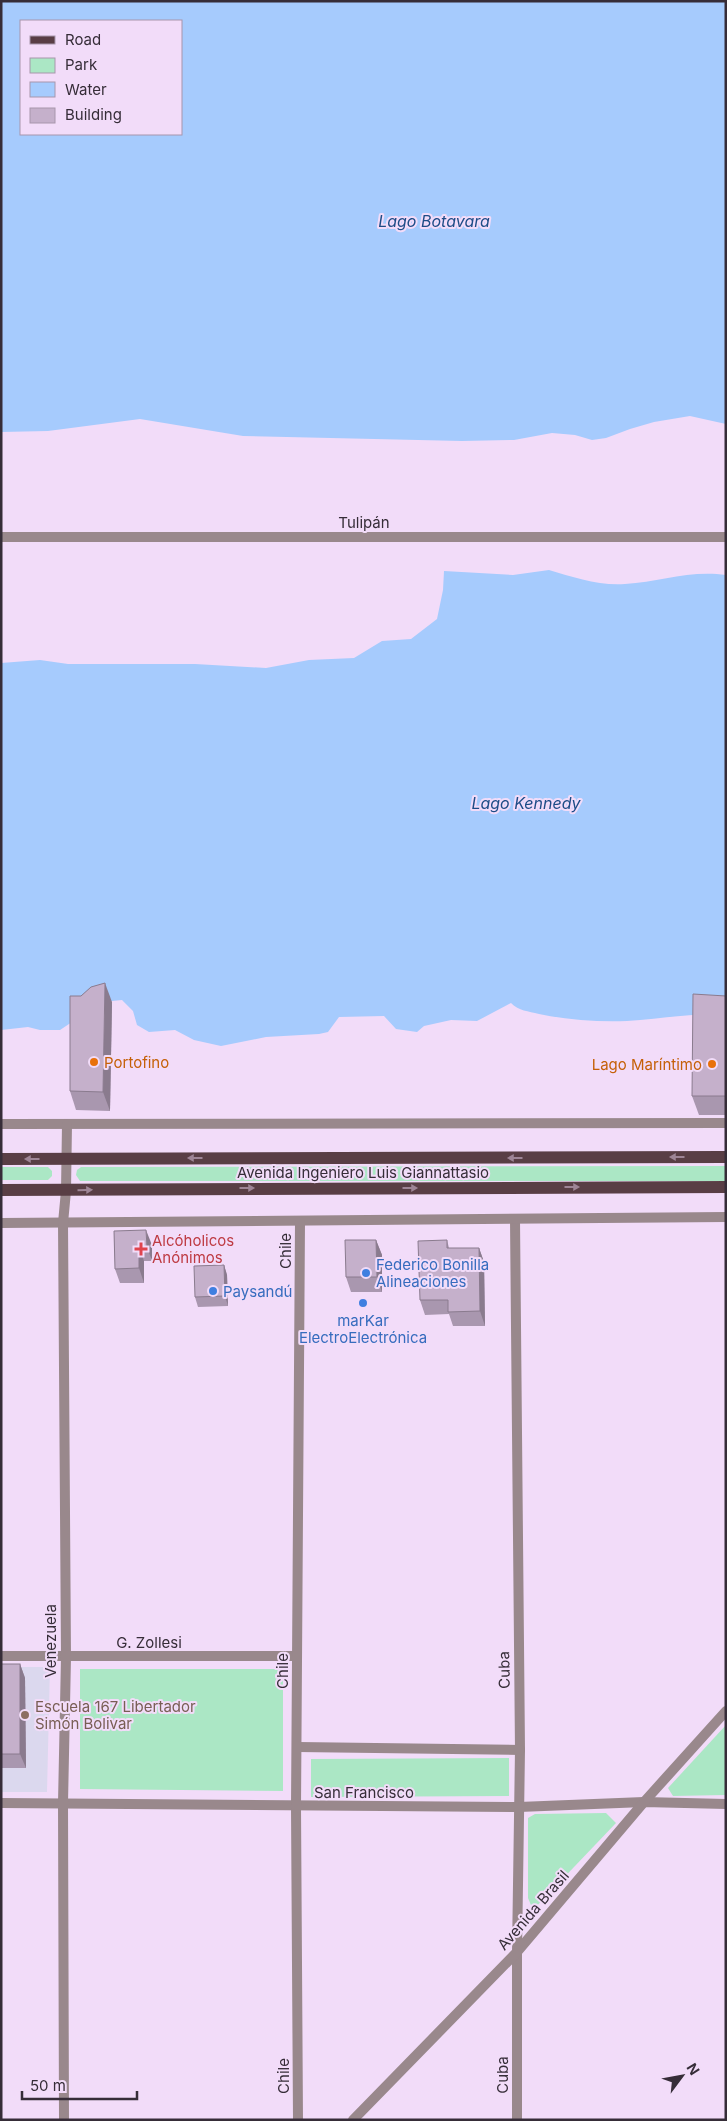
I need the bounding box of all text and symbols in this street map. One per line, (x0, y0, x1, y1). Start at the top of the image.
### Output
legend (20, 20, 182, 135)
text: Road (65, 30, 101, 49)
text: Park (65, 55, 98, 74)
text: Water (65, 80, 107, 99)
text: Building (65, 105, 122, 124)
water label: Lago Botavara (378, 211, 490, 231)
street label: Tulipán (338, 513, 390, 532)
water label: Lago Kennedy (471, 793, 582, 813)
place label: Portofino (104, 1053, 169, 1072)
place label: Lago Maríntimo (592, 1055, 702, 1074)
marker: Portofino (88, 1056, 100, 1068)
marker: Lago Maríntimo (706, 1058, 718, 1070)
one-way arrow (186, 1154, 202, 1162)
one-way arrow (506, 1154, 522, 1162)
one-way arrow (669, 1154, 685, 1162)
one-way arrow (24, 1155, 40, 1163)
street label: Avenida Ingeniero Luis Giannattasio (237, 1163, 489, 1182)
one-way arrow (565, 1183, 581, 1191)
one-way arrow (240, 1184, 256, 1192)
one-way arrow (402, 1184, 418, 1192)
one-way arrow (77, 1186, 93, 1194)
place label: Alcóholicos Anónimos (152, 1231, 234, 1267)
street label: Chile (276, 1233, 295, 1269)
marker: Alcóholicos Anónimos (134, 1242, 148, 1256)
place label: Federico Bonilla Alineaciones (376, 1255, 489, 1291)
marker: Federico Bonilla Alineaciones (360, 1267, 372, 1279)
place label: Paysandú (223, 1282, 292, 1301)
marker: Paysandú (207, 1285, 219, 1297)
marker: marKar ElectroElectrónica (357, 1297, 369, 1309)
place label: marKar ElectroElectrónica (299, 1311, 427, 1347)
street label: Venezuela (41, 1604, 60, 1678)
street label: G. Zollesi (116, 1633, 182, 1652)
street label: Cuba (494, 1651, 514, 1689)
street label: Chile (273, 1653, 292, 1689)
place label: Escuela 167 Libertador Simón Bolivar (35, 1697, 196, 1733)
marker: Escuela 167 Libertador Simón Bolivar (19, 1709, 31, 1721)
street label: San Francisco (314, 1783, 414, 1802)
street label: Avenida Brasil (493, 1866, 573, 1954)
north arrow (657, 2051, 707, 2101)
street label: Cuba (493, 2056, 512, 2094)
street label: Chile (274, 2058, 293, 2094)
text: N (683, 2060, 703, 2078)
scale bar (22, 2068, 138, 2100)
text: 50 m (30, 2076, 66, 2095)

